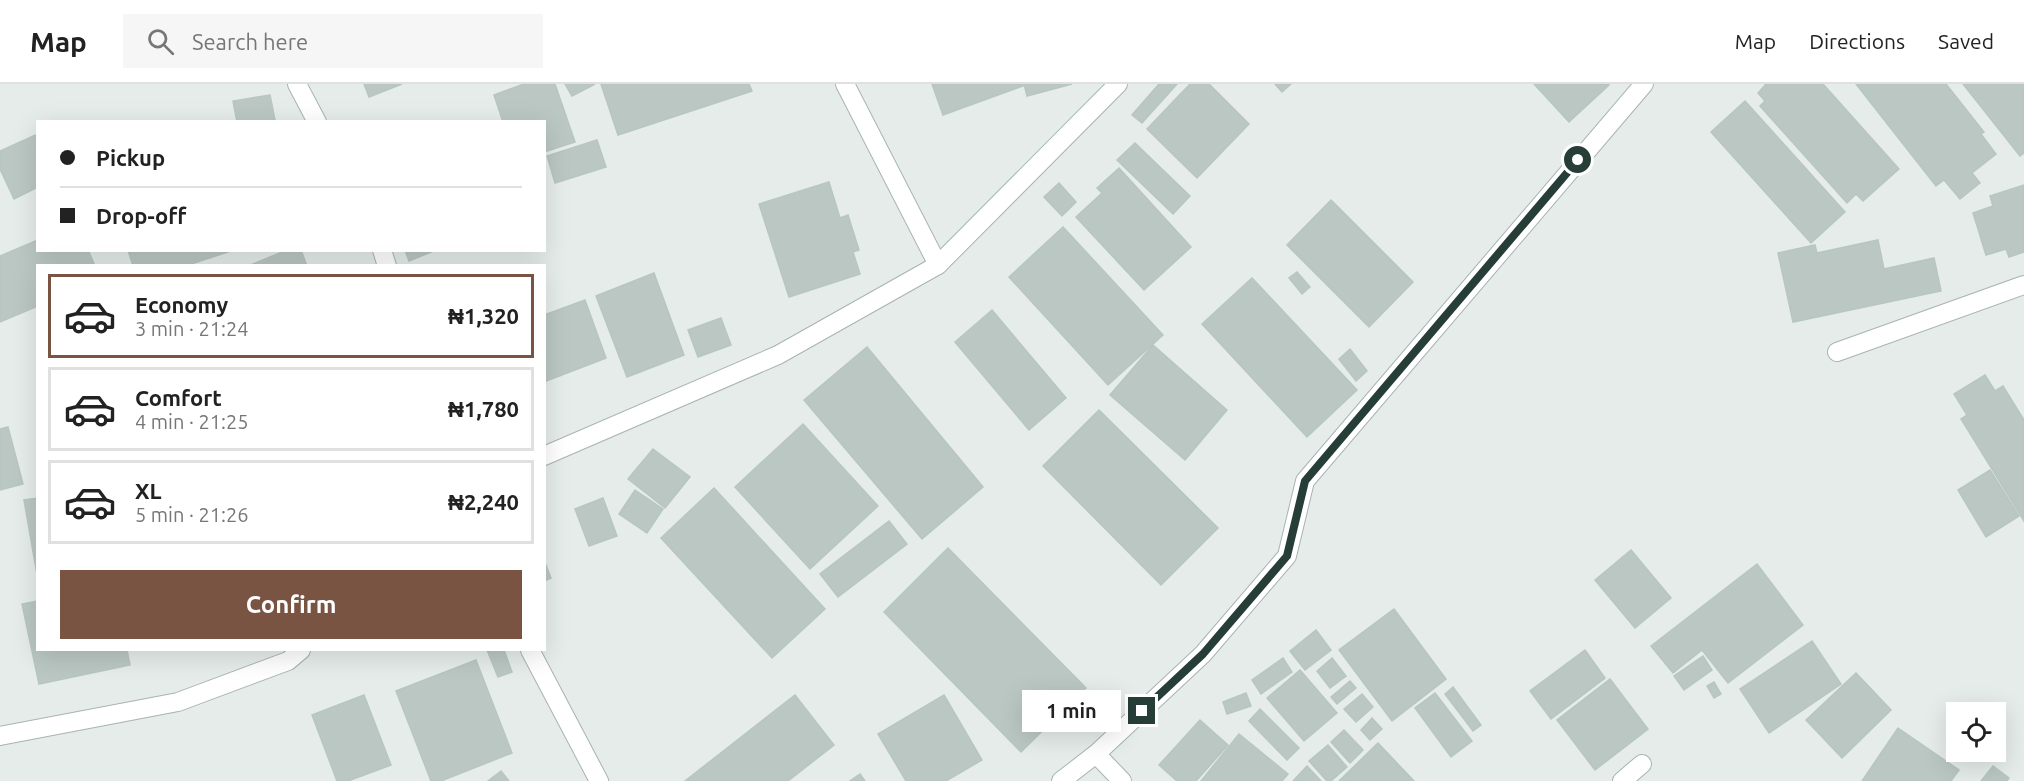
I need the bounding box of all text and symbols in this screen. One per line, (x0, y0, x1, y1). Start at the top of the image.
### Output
search box (123, 14, 543, 68)
icon: search (144, 25, 177, 58)
text: Map (30, 26, 87, 57)
text: Search here (192, 29, 308, 54)
text: Map (1735, 29, 1776, 53)
text: Directions (1809, 29, 1905, 53)
text: Saved (1938, 29, 1994, 53)
text: Pickup (96, 145, 165, 170)
route start (1564, 146, 1591, 173)
text: Drop-off (96, 203, 186, 228)
icon: car (63, 289, 117, 343)
text: Economy (135, 292, 228, 317)
text: ₦1,320 (448, 303, 519, 328)
text: 3 min · 21:24 (135, 317, 249, 340)
icon: car (63, 382, 117, 436)
text: Comfort (135, 385, 222, 410)
text: ₦1,780 (448, 396, 519, 421)
text: 4 min · 21:25 (135, 410, 249, 433)
icon: car (63, 475, 117, 529)
text: XL (135, 478, 162, 503)
text: ₦2,240 (448, 489, 519, 514)
text: 5 min · 21:26 (135, 503, 249, 526)
button: Confirm (60, 570, 522, 639)
callout: 1 min (1022, 690, 1121, 732)
route end (1128, 697, 1155, 724)
text: 1 min (1046, 699, 1097, 722)
map controls (1946, 702, 2006, 762)
button: locate (1946, 702, 2006, 762)

